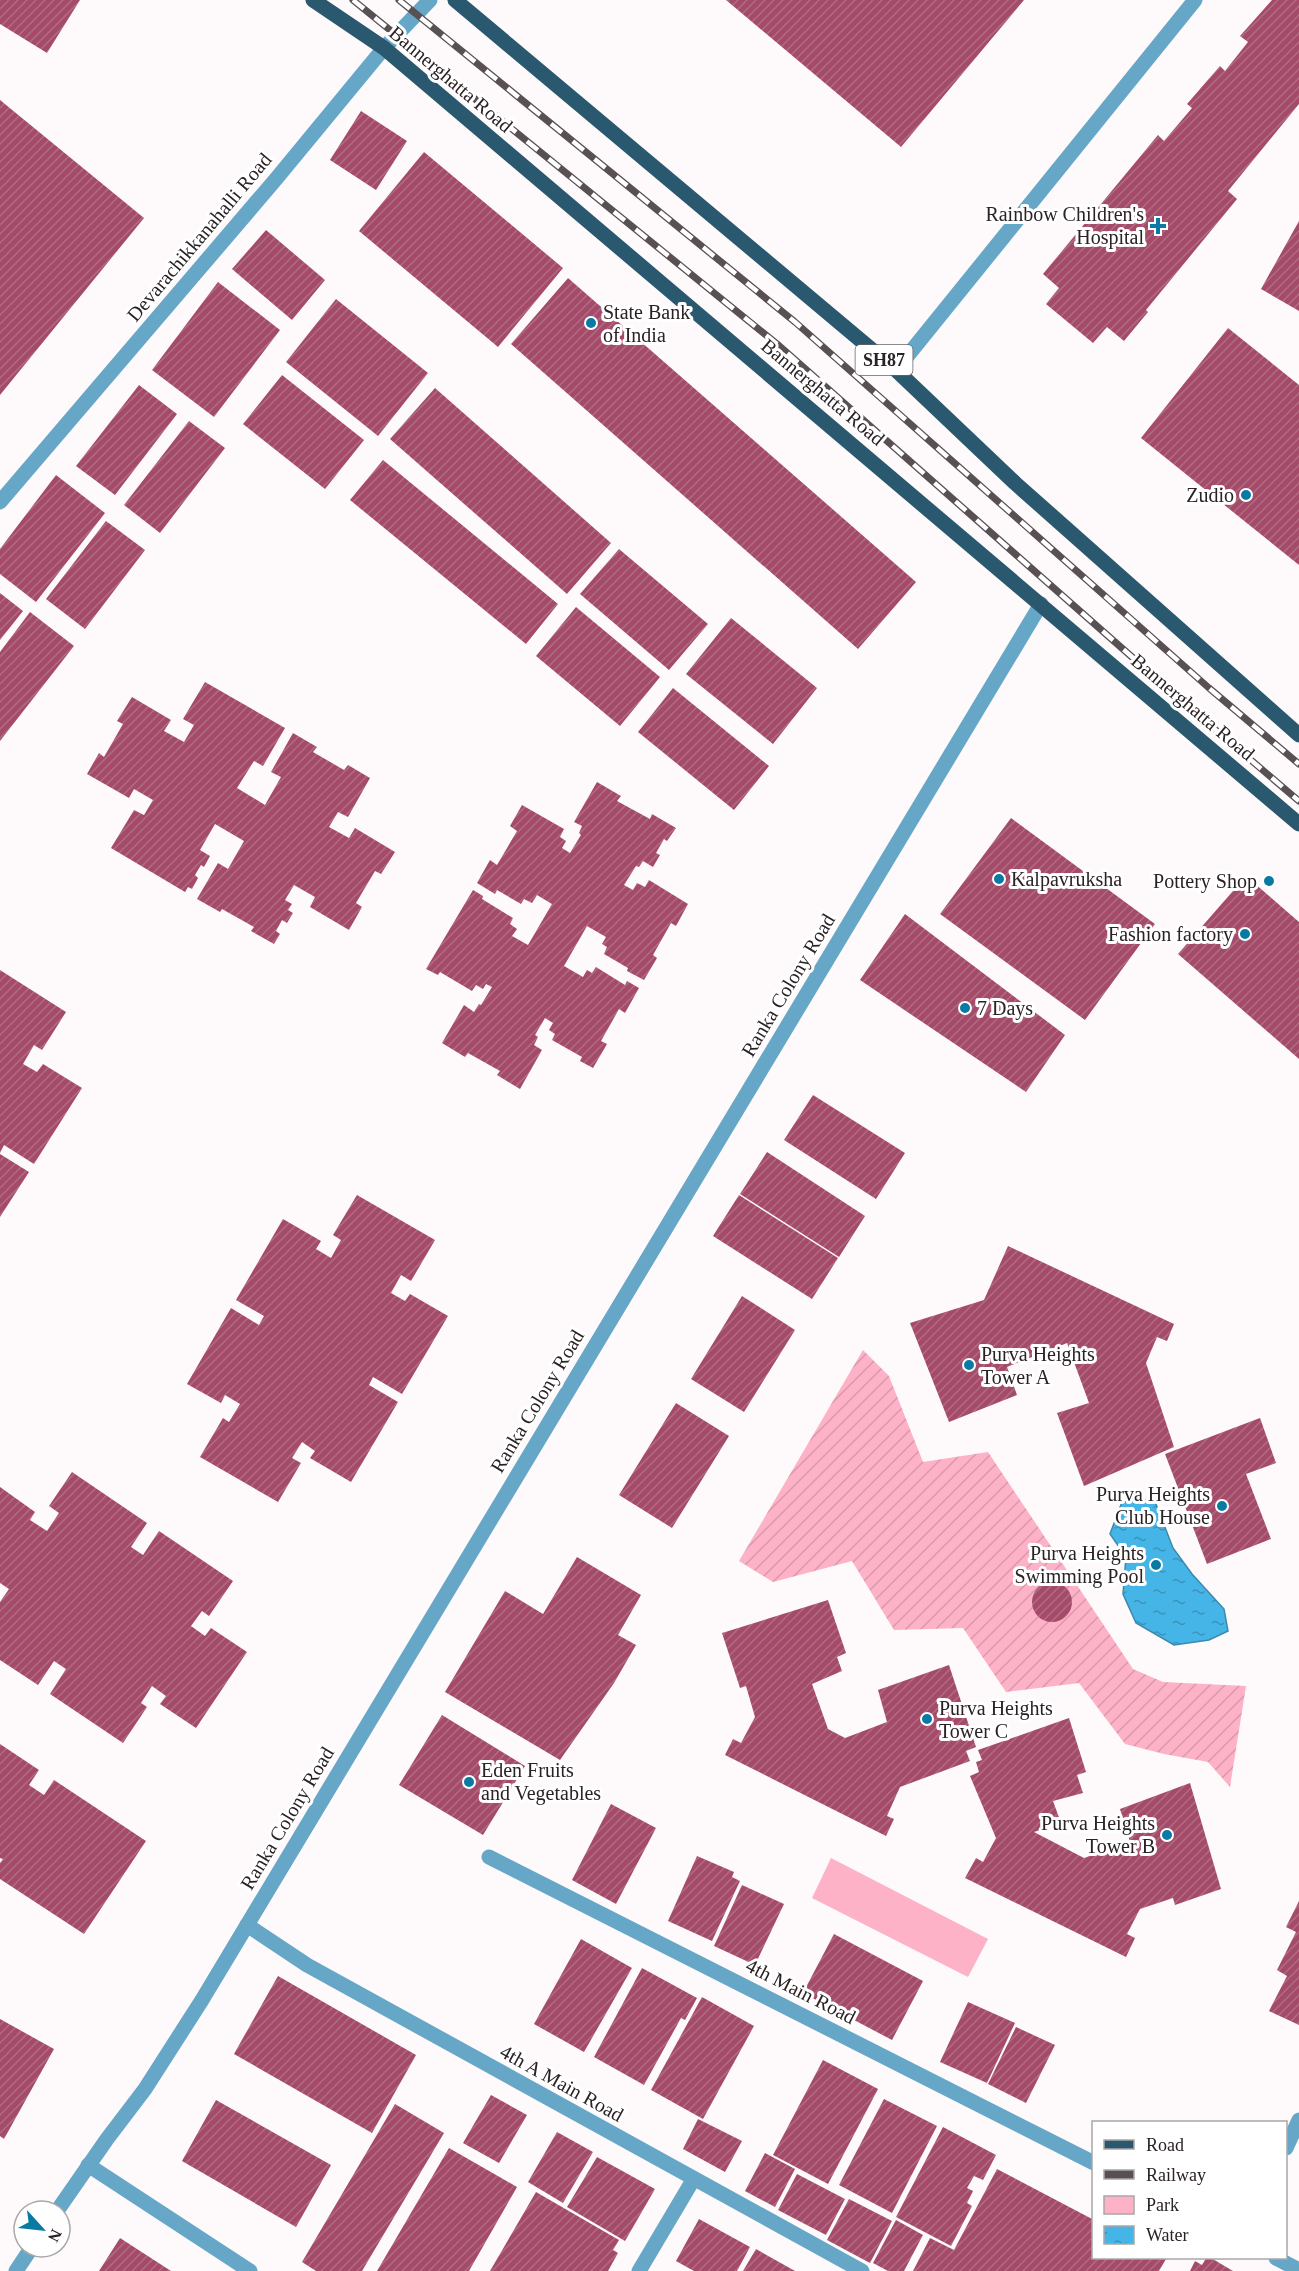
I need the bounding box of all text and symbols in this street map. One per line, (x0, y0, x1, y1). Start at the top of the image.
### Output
street label: Bannerghatta Road (384, 21, 517, 138)
street label: Devarachikkanahalli Road (122, 148, 276, 326)
place label: Rainbow Children's Hospital (985, 203, 1144, 249)
marker: Rainbow Children's Hospital (1149, 217, 1167, 235)
place label: State Bank of India (603, 301, 690, 346)
marker: State Bank of India (584, 316, 598, 330)
street label: Bannerghatta Road (756, 334, 889, 451)
road number: SH87 (856, 345, 912, 375)
place label: Zudio (1186, 484, 1234, 506)
marker: Zudio (1239, 488, 1253, 502)
street label: Bannerghatta Road (1126, 649, 1259, 766)
place label: Kalpavruksha (1011, 868, 1122, 891)
place label: Pottery Shop (1153, 870, 1257, 893)
marker: Kalpavruksha (992, 872, 1006, 886)
marker: Pottery Shop (1262, 874, 1276, 888)
street label: Ranka Colony Road (737, 910, 840, 1061)
place label: Fashion factory (1108, 923, 1233, 946)
marker: Fashion factory (1238, 927, 1252, 941)
place label: 7 Days (977, 997, 1033, 1020)
marker: 7 Days (958, 1001, 972, 1015)
street label: Ranka Colony Road (486, 1326, 589, 1477)
place label: Purva Heights Tower A (981, 1343, 1095, 1388)
marker: Purva Heights Tower A (962, 1358, 976, 1372)
place label: Purva Heights Club House (1096, 1483, 1210, 1528)
marker: Purva Heights Club House (1215, 1499, 1229, 1513)
place label: Purva Heights Swimming Pool (1015, 1542, 1144, 1588)
marker: Purva Heights Swimming Pool (1149, 1558, 1163, 1572)
place label: Purva Heights Tower C (939, 1697, 1053, 1742)
marker: Purva Heights Tower C (920, 1712, 934, 1726)
street label: Ranka Colony Road (236, 1743, 339, 1894)
place label: Eden Fruits and Vegetables (481, 1759, 601, 1805)
marker: Eden Fruits and Vegetables (462, 1775, 476, 1789)
place label: Purva Heights Tower B (1041, 1812, 1155, 1857)
marker: Purva Heights Tower B (1160, 1828, 1174, 1842)
street label: 4th Main Road (743, 1954, 859, 2028)
street label: 4th A Main Road (497, 2040, 627, 2126)
legend (1092, 2121, 1287, 2259)
text: Road (1146, 2135, 1184, 2155)
text: Railway (1146, 2165, 1206, 2185)
text: Park (1146, 2195, 1179, 2215)
north arrow (12, 2199, 72, 2259)
text: Water (1146, 2225, 1189, 2245)
text: N (45, 2227, 65, 2245)

